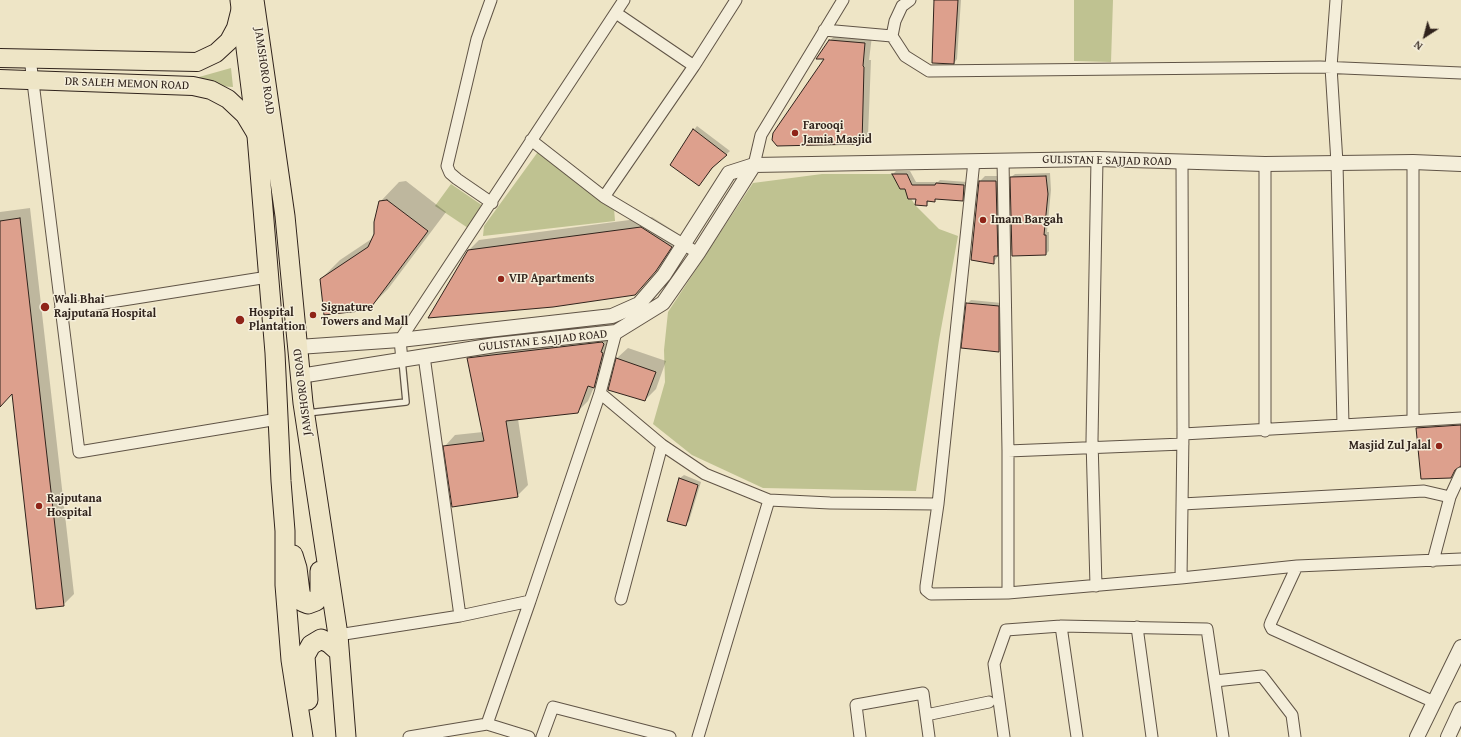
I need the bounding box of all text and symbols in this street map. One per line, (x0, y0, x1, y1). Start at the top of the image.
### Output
north arrow (1405, 16, 1445, 56)
street label: JAMSHORO ROAD (251, 27, 277, 115)
text: N (1410, 37, 1426, 54)
street label: DR SALEH MEMON ROAD (65, 75, 189, 93)
place label: Farooqi Jamia Masjid (803, 119, 872, 147)
marker: Farooqi Jamia Masjid (790, 128, 800, 138)
street label: GULISTAN E SAJJAD ROAD (1042, 153, 1172, 169)
place label: Imam Bargah (991, 213, 1063, 227)
marker: Imam Bargah (978, 215, 988, 225)
place label: VIP Apartments (509, 272, 594, 286)
marker: VIP Apartments (496, 274, 506, 284)
place label: Wali Bhai Rajputana Hospital (54, 293, 156, 321)
marker: Wali Bhai Rajputana Hospital (39, 301, 51, 313)
place label: Signature Towers and Mall (321, 301, 408, 329)
place label: Hospital Plantation (249, 306, 305, 334)
marker: Signature Towers and Mall (308, 310, 318, 320)
marker: Hospital Plantation (234, 314, 246, 326)
street label: GULISTAN E SAJJAD ROAD (478, 327, 608, 355)
street label: JAMSHORO ROAD (291, 348, 315, 436)
place label: Masjid Zul Jalal (1349, 439, 1431, 453)
marker: Masjid Zul Jalal (1434, 441, 1444, 451)
place label: Rajputana Hospital (47, 492, 102, 520)
marker: Rajputana Hospital (34, 501, 44, 511)

